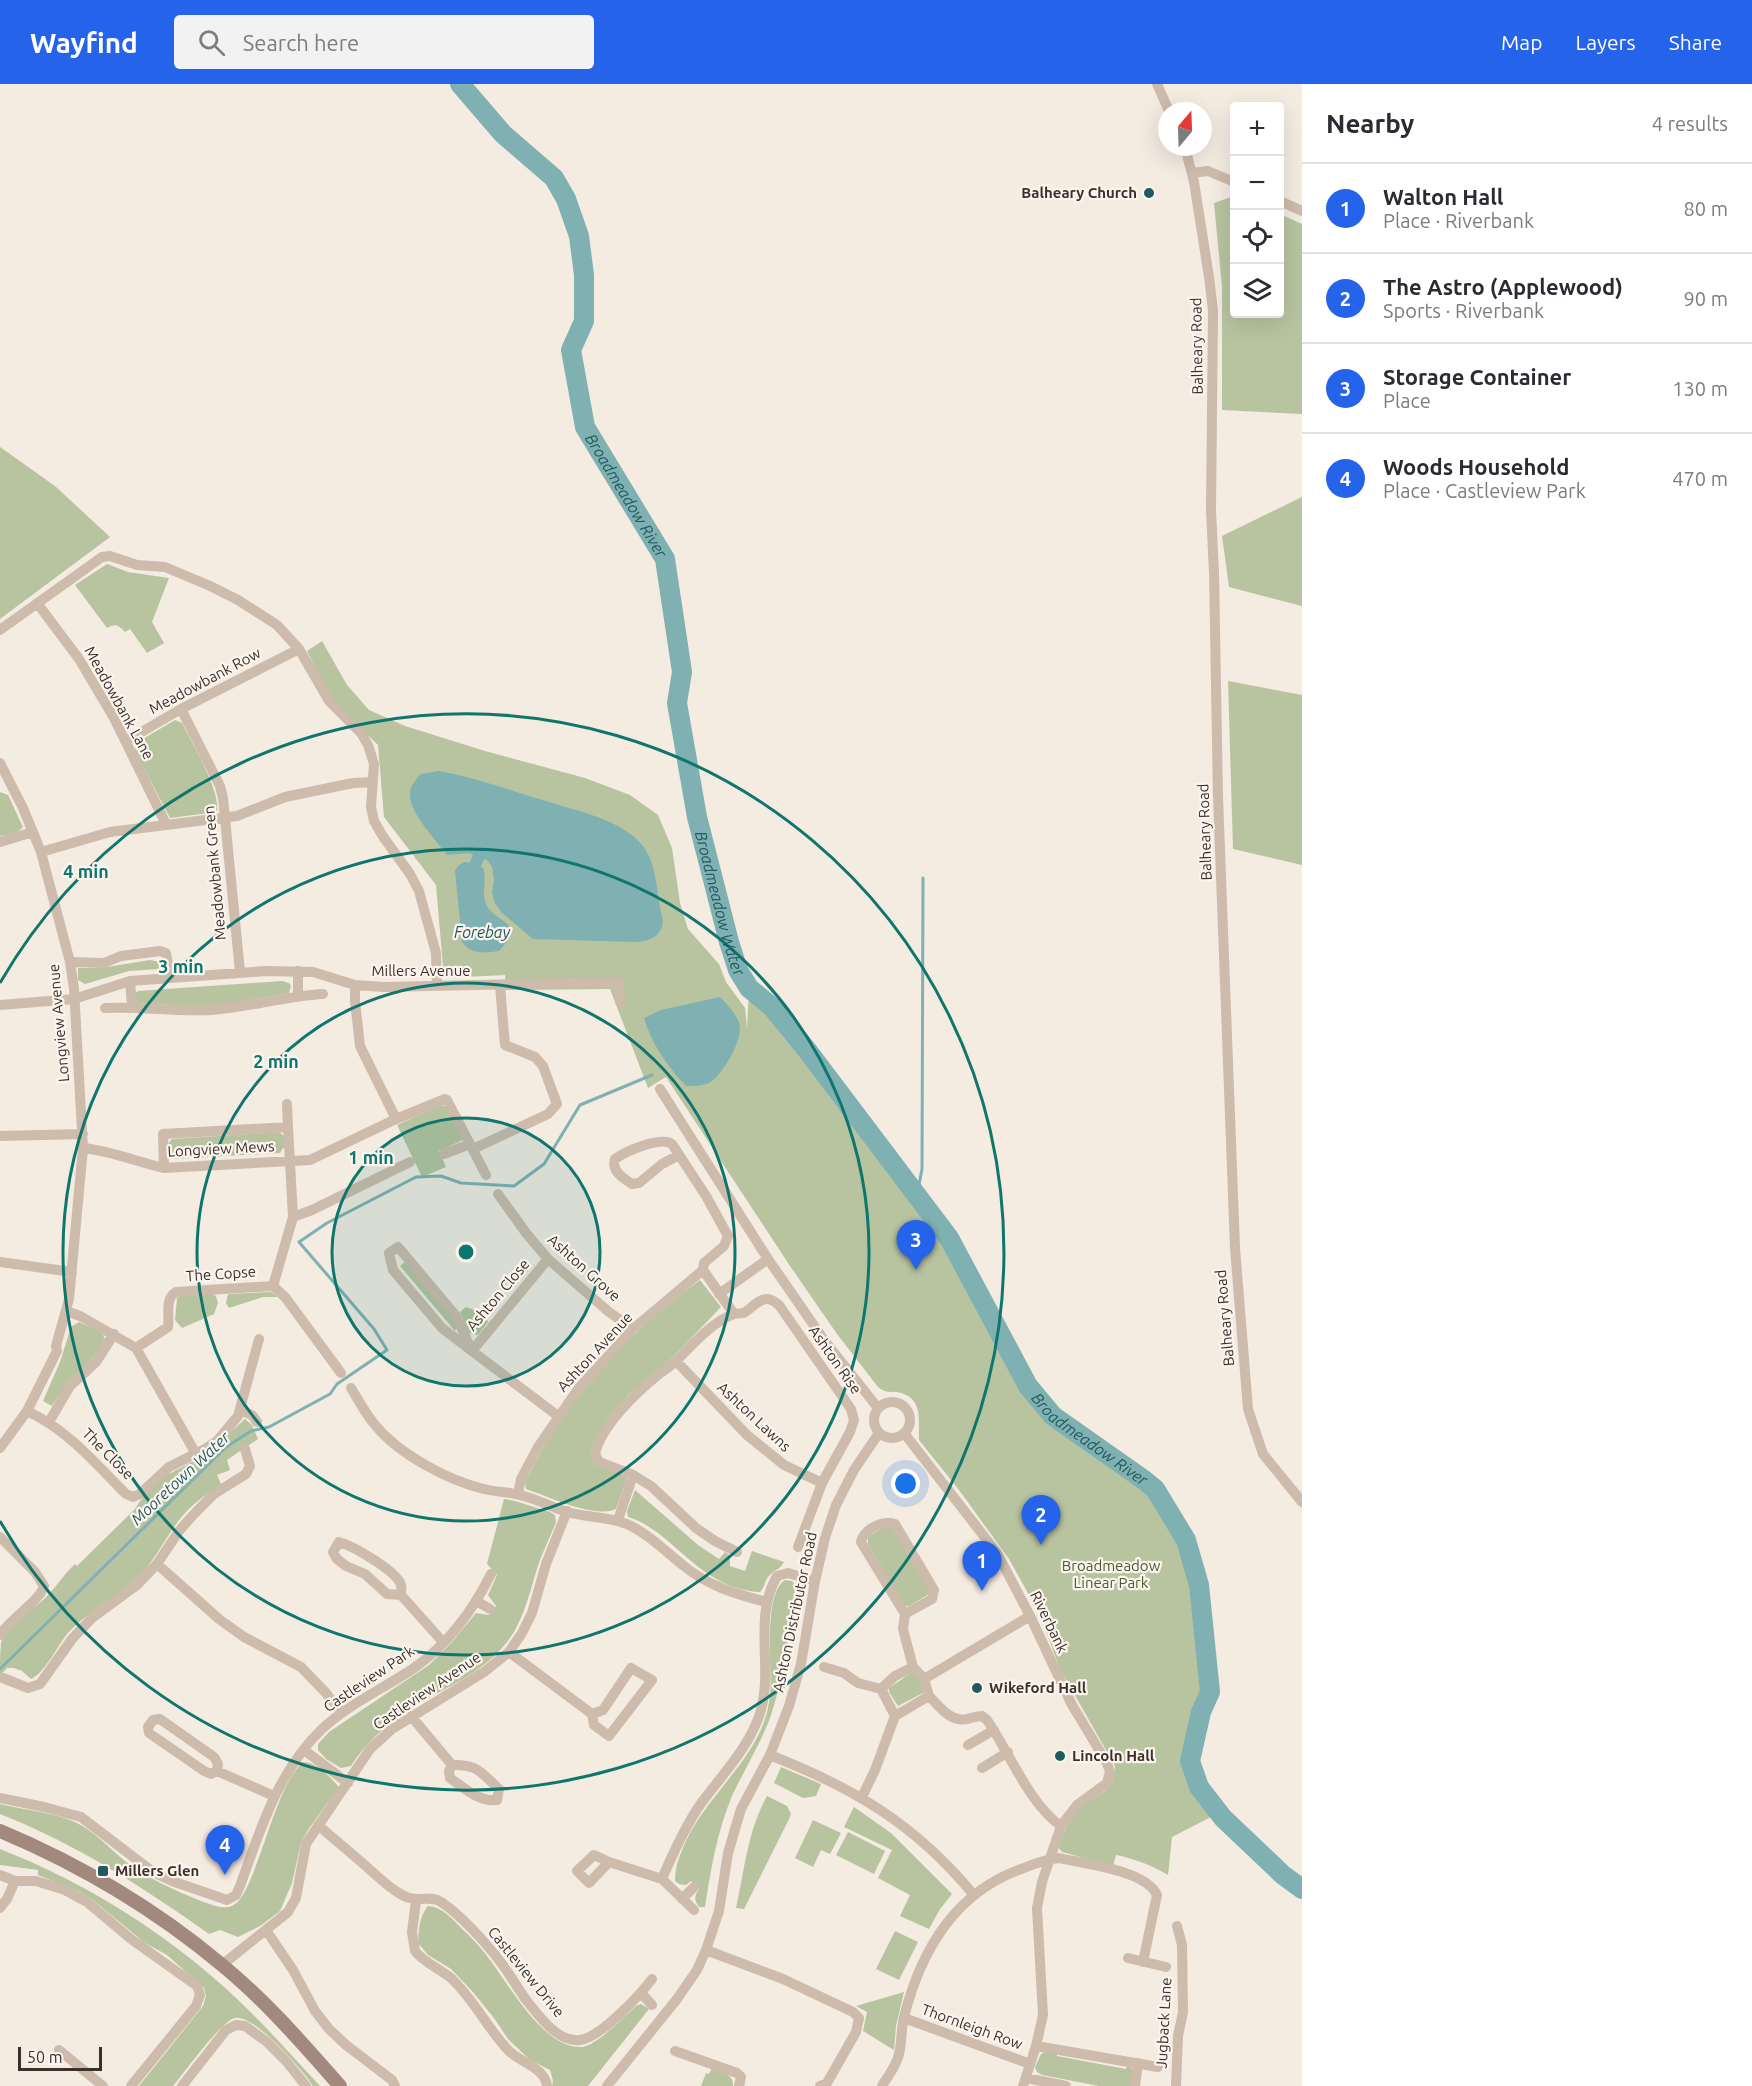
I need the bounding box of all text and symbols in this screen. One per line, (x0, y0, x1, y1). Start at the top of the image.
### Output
search box (174, 15, 594, 69)
icon: search (195, 26, 228, 59)
text: Wayfind (30, 27, 138, 58)
text: Search here (243, 30, 359, 55)
text: Map (1501, 30, 1542, 54)
text: Layers (1575, 30, 1636, 54)
text: Share (1669, 30, 1722, 54)
north arrow (1158, 102, 1212, 156)
map controls (1230, 102, 1284, 318)
button: + (1230, 102, 1284, 156)
text: Nearby (1326, 109, 1414, 138)
text: 4 results (1652, 112, 1728, 135)
button: − (1230, 156, 1284, 210)
place label: Balheary Church (1021, 184, 1137, 201)
text: Walton Hall (1383, 184, 1503, 209)
marker: Balheary Church (1142, 186, 1156, 200)
text: 1 (1340, 197, 1351, 220)
text: 80 m (1684, 197, 1728, 220)
text: Place · Riverbank (1383, 209, 1534, 232)
button: locate (1230, 210, 1284, 264)
button: layers (1230, 264, 1284, 318)
text: The Astro (Applewood) (1383, 274, 1623, 299)
text: 2 (1340, 287, 1351, 310)
text: 90 m (1684, 287, 1728, 310)
street label: Balheary Road (1187, 297, 1206, 395)
text: Sports · Riverbank (1383, 299, 1544, 322)
text: Storage Container (1383, 364, 1571, 389)
text: 3 (1340, 377, 1351, 400)
text: 130 m (1672, 377, 1728, 400)
text: Place (1383, 389, 1431, 412)
water label: Broadmeadow River (582, 430, 671, 561)
text: Woods Household (1383, 454, 1569, 479)
text: 4 (1340, 467, 1351, 490)
text: 470 m (1672, 467, 1728, 490)
text: Place · Castleview Park (1383, 479, 1586, 502)
street label: Meadowbank Lane (81, 643, 158, 762)
street label: Meadowbank Row (146, 644, 264, 717)
street label: Balheary Road (1194, 783, 1215, 881)
street label: Meadowbank Green (200, 805, 229, 941)
water label: Broadmeadow Water (692, 829, 749, 980)
text: 4 min (63, 861, 109, 881)
water label: Forebay (454, 923, 510, 941)
text: 3 min (158, 956, 204, 976)
street label: Millers Avenue (372, 962, 471, 979)
street label: Longview Avenue (45, 963, 72, 1083)
text: 2 min (253, 1051, 299, 1071)
street label: Longview Mews (167, 1137, 275, 1160)
text: 1 min (348, 1147, 394, 1167)
pin: 3 (896, 1220, 936, 1270)
street label: Ashton Grove (545, 1231, 624, 1305)
centre of rings (456, 1242, 476, 1262)
street label: Ashton Close (463, 1255, 533, 1334)
street label: The Copse (185, 1263, 257, 1284)
street label: Balheary Road (1212, 1269, 1237, 1367)
street label: Ashton Avenue (554, 1308, 636, 1395)
street label: Ashton Rise (806, 1322, 865, 1397)
street label: Ashton Lawns (714, 1378, 794, 1455)
water label: Broadmeadow River (1028, 1389, 1152, 1489)
street label: The Close (79, 1425, 137, 1483)
water label: Mooretown Water (127, 1427, 234, 1528)
your location (891, 1469, 920, 1498)
pin: 2 (1022, 1496, 1060, 1545)
street label: Ashton Distributor Road (769, 1530, 820, 1694)
pin: 1 (962, 1542, 1002, 1591)
park label: Broadmeadow Linear Park (1062, 1557, 1161, 1591)
street label: Riverbank (1027, 1588, 1072, 1656)
street label: Castleview Park (320, 1642, 418, 1715)
street label: Castleview Avenue (370, 1648, 484, 1733)
place label: Wikeford Hall (989, 1679, 1087, 1696)
marker: Wikeford Hall (970, 1681, 984, 1695)
place label: Lincoln Hall (1072, 1747, 1155, 1764)
marker: Lincoln Hall (1053, 1749, 1067, 1763)
pin: 4 (206, 1826, 244, 1875)
place label: Millers Glen (115, 1862, 199, 1879)
marker: Millers Glen (96, 1864, 110, 1878)
street label: Castleview Drive (485, 1923, 568, 2020)
street label: Jugback Lane (1153, 1977, 1174, 2069)
street label: Thornleigh Row (919, 2000, 1025, 2053)
scale bar (18, 2044, 102, 2072)
text: 50 m (27, 2048, 63, 2066)

